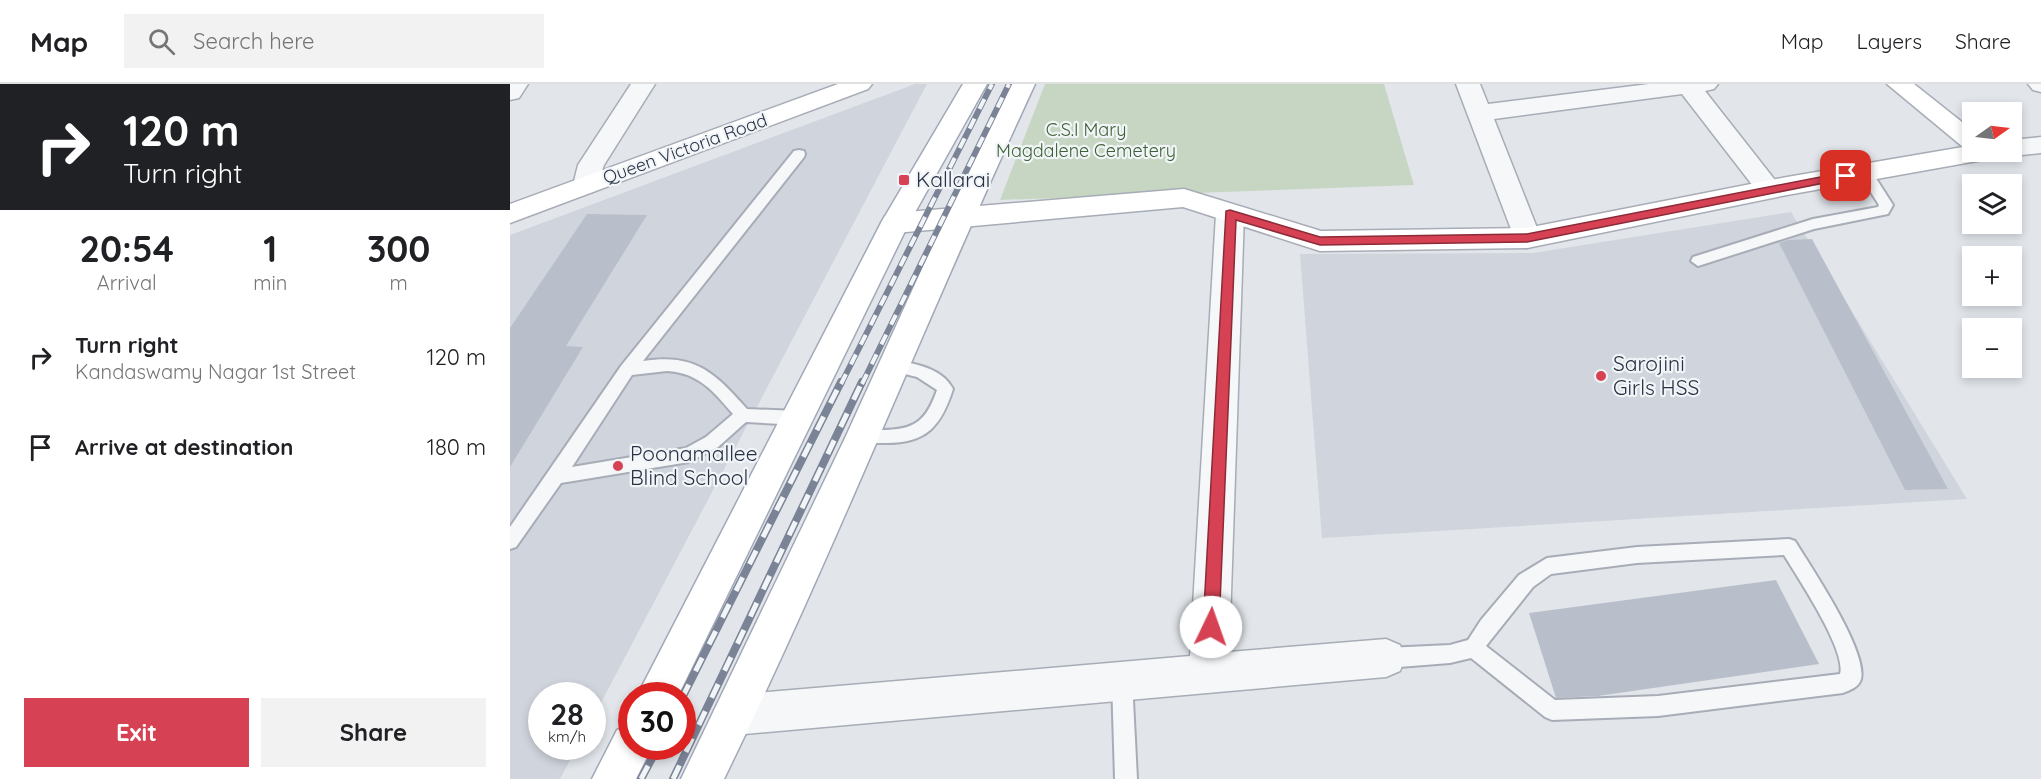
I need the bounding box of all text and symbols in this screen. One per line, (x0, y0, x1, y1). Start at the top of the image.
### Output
search box (124, 14, 544, 68)
text: Map (30, 24, 88, 59)
icon: search (145, 25, 178, 58)
text: Search here (193, 27, 315, 55)
text: Map (1781, 28, 1824, 54)
text: Layers (1857, 28, 1922, 54)
text: Share (1955, 28, 2011, 54)
north arrow (1962, 102, 2022, 162)
map controls (1962, 102, 2022, 378)
text: 120 m (123, 104, 240, 157)
icon: right (24, 108, 102, 186)
street label: Queen Victoria Road (600, 108, 770, 189)
park label: C.S.I Mary Magdalene Cemetery (996, 118, 1176, 162)
pin (1820, 150, 1871, 201)
text: Turn right (123, 156, 242, 190)
icon: arrive (1829, 159, 1862, 192)
place label: Kallarai (916, 166, 990, 192)
marker: Kallarai (897, 173, 911, 187)
button: layers (1962, 174, 2022, 234)
text: 20:54 (80, 226, 174, 271)
text: 1 (263, 226, 277, 271)
text: 300 (367, 226, 430, 271)
button: + (1962, 246, 2022, 306)
text: Arrival (97, 270, 157, 295)
text: min (253, 270, 287, 295)
text: m (390, 270, 408, 295)
button: − (1962, 318, 2022, 378)
text: Turn right (75, 331, 179, 359)
icon: right (24, 341, 57, 374)
text: 120 m (427, 343, 486, 371)
place label: Sarojini Girls HSS (1613, 350, 1699, 400)
text: Kandaswamy Nagar 1st Street (75, 359, 356, 384)
marker: Sarojini Girls HSS (1594, 369, 1608, 383)
icon: arrive (24, 431, 57, 464)
text: Arrive at destination (75, 433, 293, 461)
text: 180 m (427, 433, 486, 461)
place label: Poonamallee Blind School (630, 440, 758, 490)
marker: Poonamallee Blind School (611, 459, 625, 473)
position arrow (1179, 595, 1243, 659)
speed limit sign: 30 (618, 682, 696, 760)
text: 28 (550, 695, 584, 733)
button: Exit (24, 698, 249, 767)
button: Share (261, 698, 486, 767)
text: km/h (548, 727, 586, 746)

